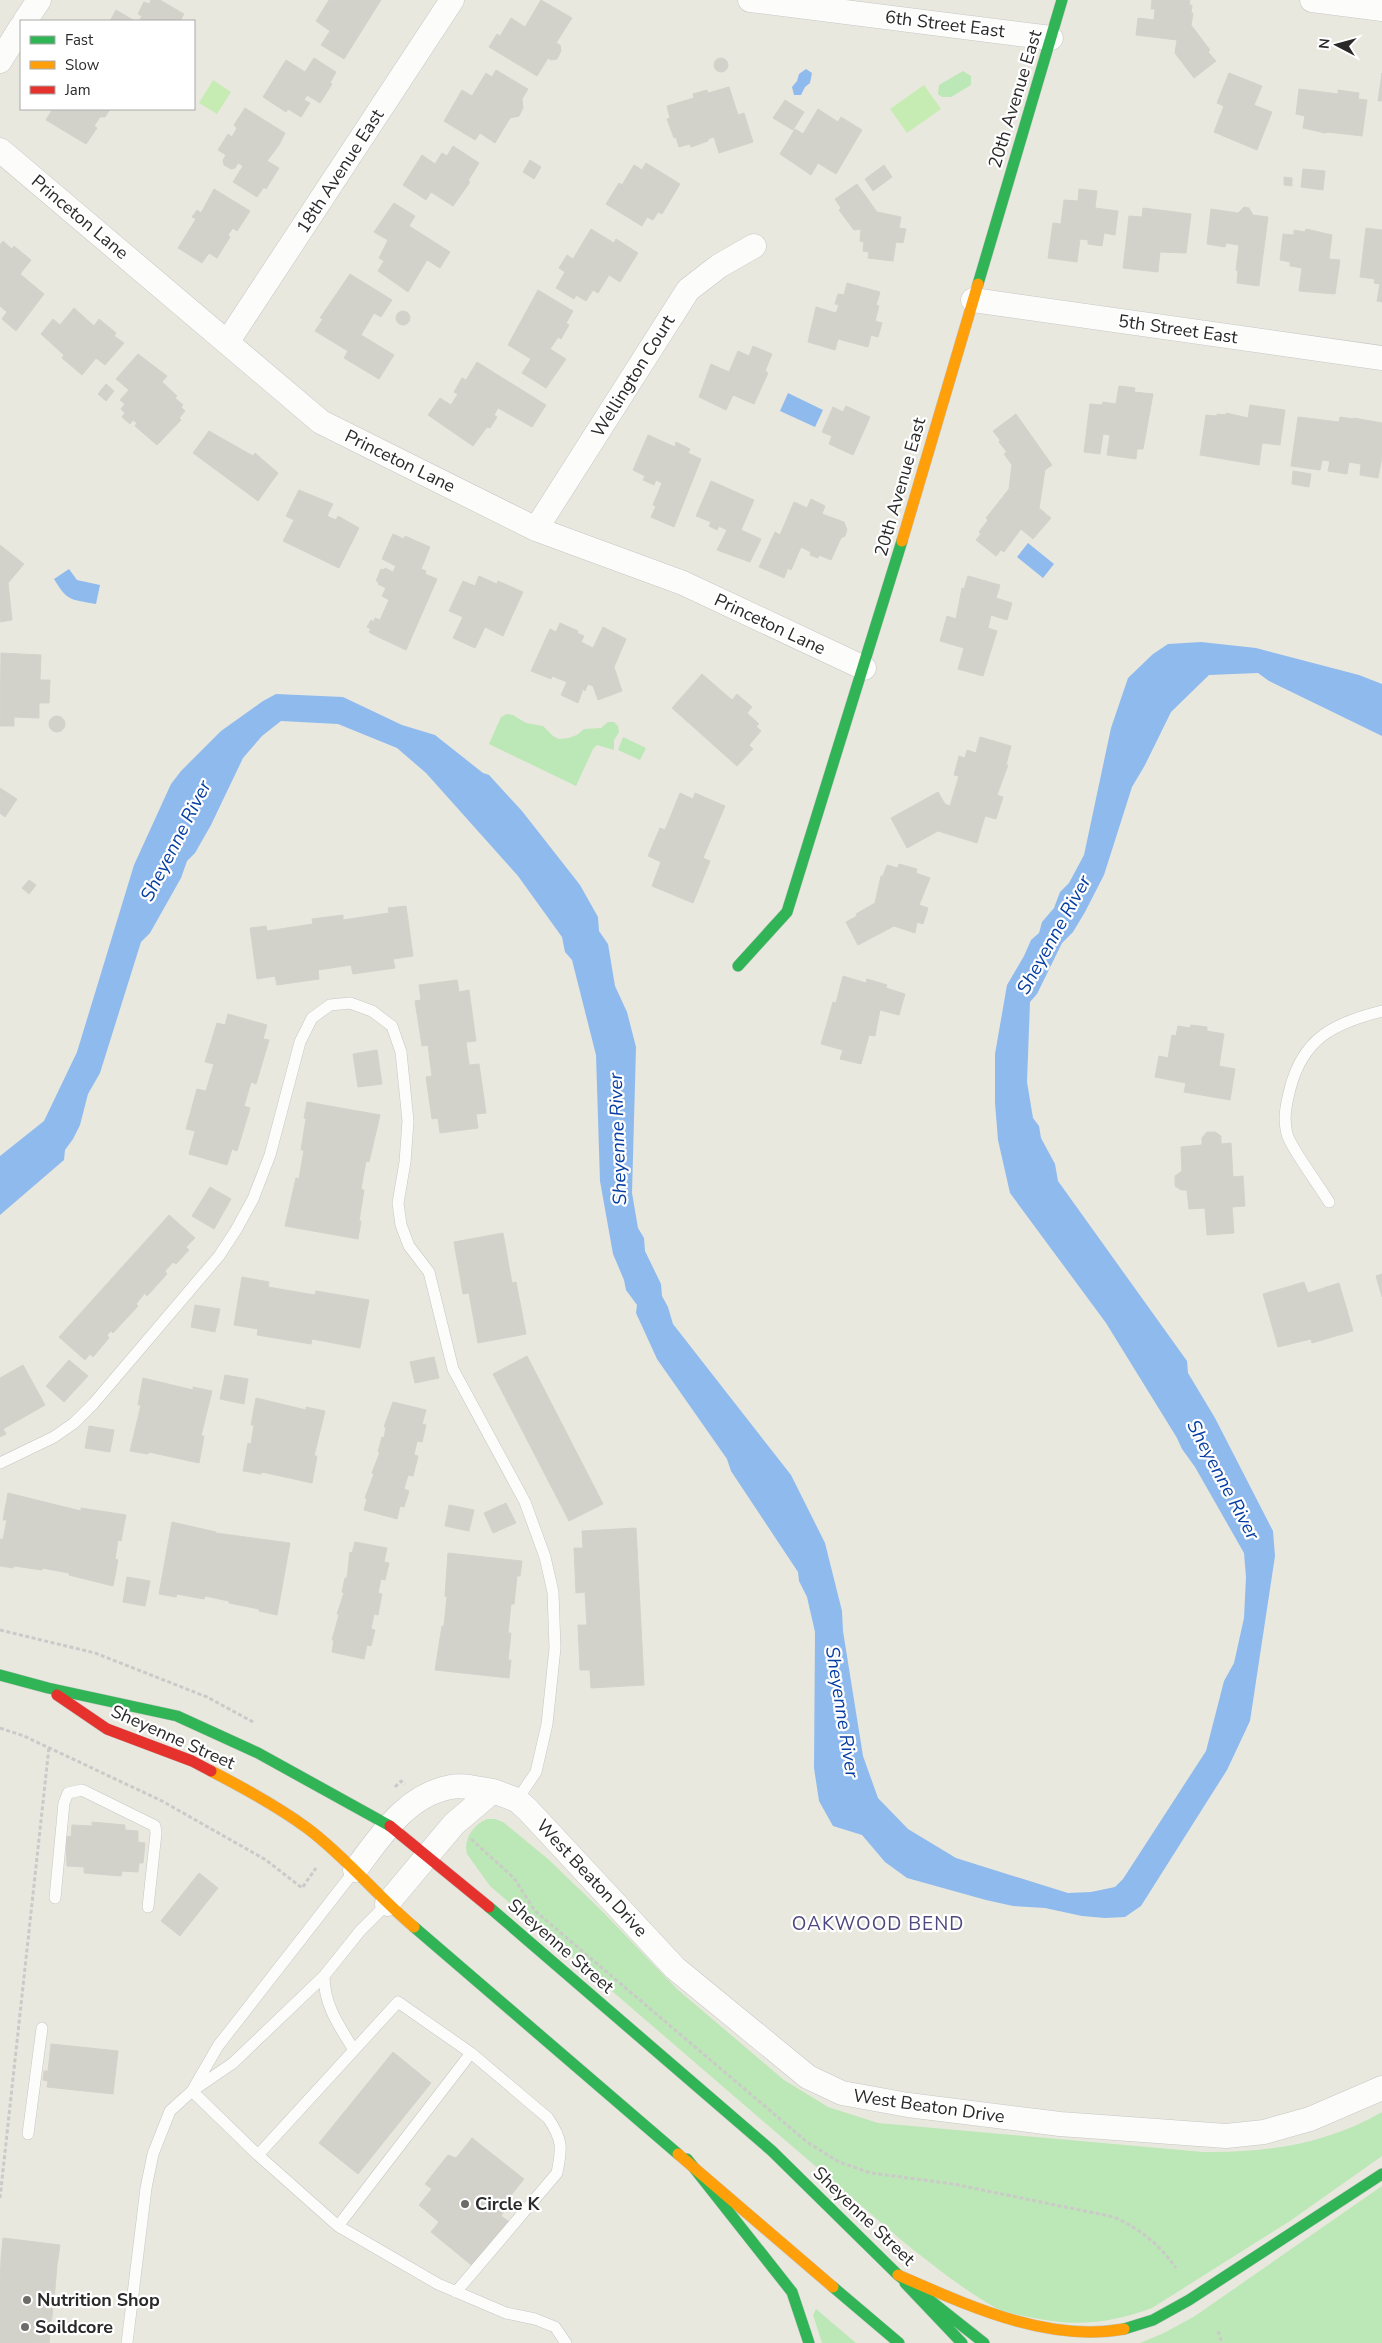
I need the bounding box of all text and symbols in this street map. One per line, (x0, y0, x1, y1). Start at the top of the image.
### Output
street label: 6th Street East (884, 5, 1007, 43)
legend (20, 20, 195, 110)
north arrow (1312, 20, 1362, 70)
street label: 20th Avenue East (983, 26, 1048, 171)
text: Fast (65, 30, 94, 50)
text: N (1315, 37, 1335, 50)
text: Slow (65, 55, 100, 75)
text: Jam (64, 80, 91, 100)
street label: 18th Avenue East (291, 104, 389, 238)
street label: Princeton Lane (26, 169, 134, 265)
street label: 5th Street East (1117, 309, 1240, 349)
street label: Wellington Court (586, 310, 681, 442)
street label: 20th Avenue East (869, 414, 931, 559)
street label: Princeton Lane (341, 424, 459, 498)
street label: Princeton Lane (711, 588, 829, 660)
water label: Sheyenne River (134, 775, 218, 906)
water label: Sheyenne River (1011, 870, 1098, 999)
water label: Sheyenne River (603, 1071, 633, 1206)
water label: Sheyenne River (1180, 1415, 1266, 1546)
water label: Sheyenne River (819, 1645, 865, 1781)
street label: Sheyenne Street (107, 1699, 239, 1775)
street label: West Beaton Drive (531, 1814, 653, 1942)
street label: Sheyenne Street (503, 1893, 620, 1999)
district label: OAKWOOD BEND (792, 1911, 964, 1937)
street label: West Beaton Drive (852, 2083, 1006, 2129)
street label: Sheyenne Street (808, 2161, 921, 2271)
place label: Circle K (475, 2192, 540, 2216)
marker: Circle K (459, 2198, 471, 2210)
place label: Nutrition Shop (37, 2288, 160, 2312)
marker: Nutrition Shop (21, 2294, 33, 2306)
place label: Soildcore (35, 2315, 113, 2339)
marker: Soildcore (19, 2321, 31, 2333)

